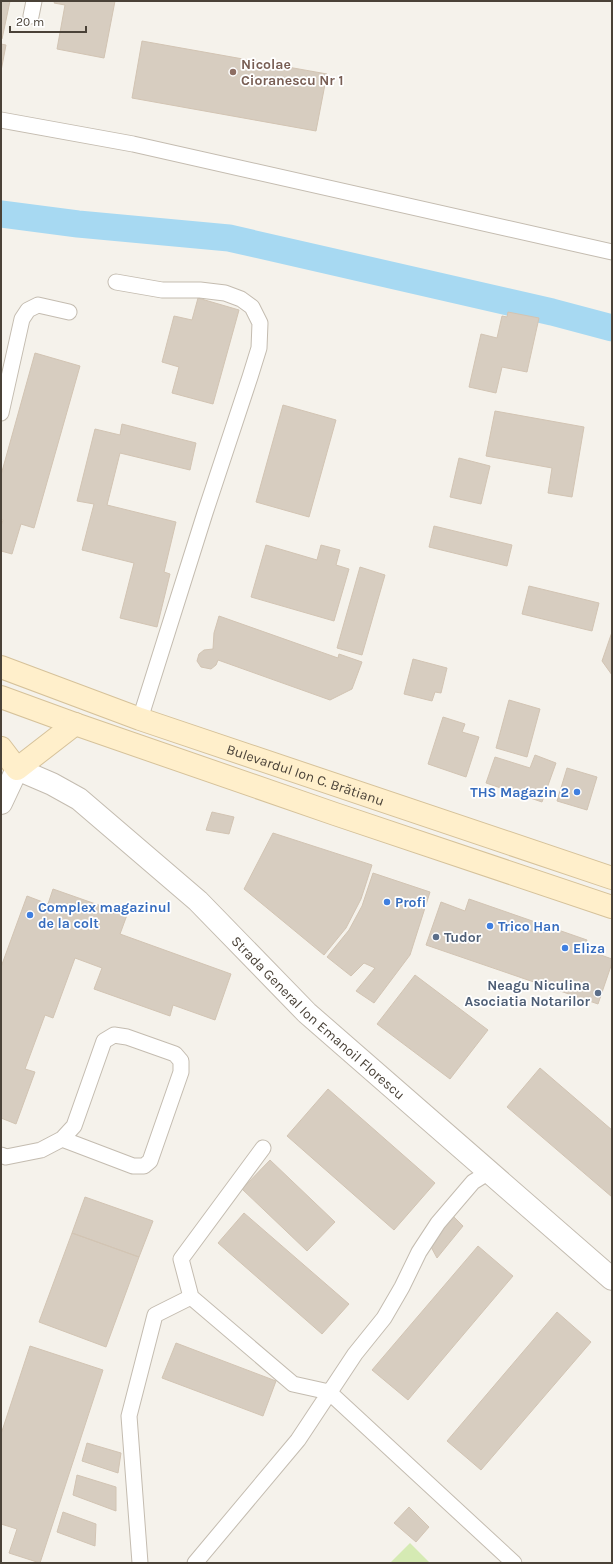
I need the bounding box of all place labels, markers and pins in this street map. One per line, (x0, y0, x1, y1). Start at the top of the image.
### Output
place label: Nicolae Cioranescu Nr 1 (241, 56, 343, 89)
marker: Nicolae Cioranescu Nr 1 (228, 67, 238, 77)
place label: THS Magazin 2 (470, 784, 569, 801)
marker: THS Magazin 2 (572, 787, 582, 797)
place label: Profi (395, 894, 426, 911)
marker: Profi (382, 897, 392, 907)
place label: Complex magazinul de la colt (38, 899, 171, 932)
marker: Complex magazinul de la colt (25, 910, 35, 920)
place label: Trico Han (498, 918, 560, 935)
marker: Trico Han (485, 921, 495, 931)
place label: Tudor (444, 929, 482, 946)
marker: Tudor (431, 932, 441, 942)
place label: Eliza (573, 940, 605, 957)
marker: Eliza (560, 943, 570, 953)
place label: Neagu Niculina Asociatia Notarilor (464, 977, 590, 1010)
marker: Neagu Niculina Asociatia Notarilor (593, 988, 603, 998)

